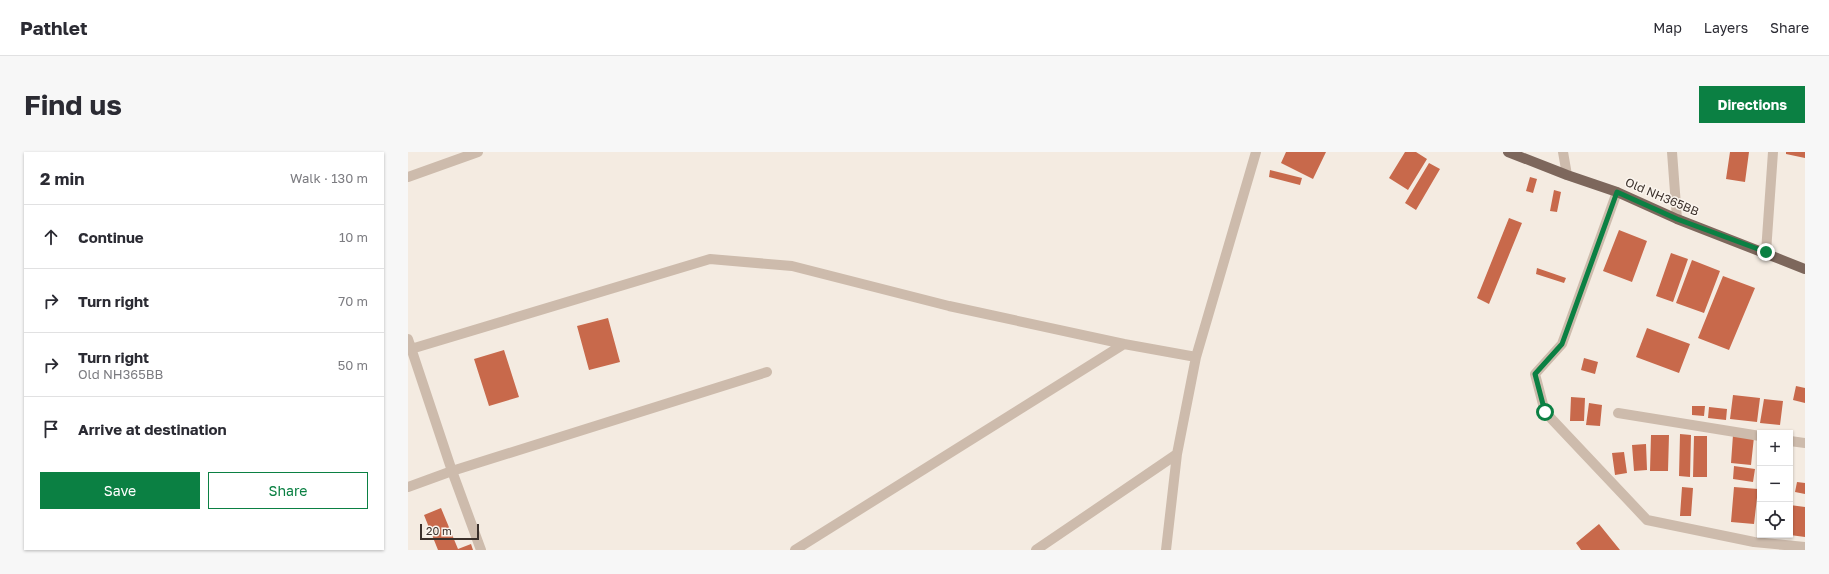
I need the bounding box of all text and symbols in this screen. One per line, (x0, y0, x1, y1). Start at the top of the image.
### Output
text: Pathlet (20, 16, 88, 39)
text: Map (1653, 19, 1682, 36)
text: Layers (1704, 19, 1748, 36)
text: Share (1770, 19, 1809, 36)
button: Directions (1699, 86, 1805, 123)
text: Find us (24, 88, 122, 121)
text: 2 min (40, 168, 84, 189)
text: Walk · 130 m (290, 170, 368, 186)
street label: Old NH365BB (1623, 174, 1701, 219)
icon: ahead (40, 226, 62, 248)
text: Continue (78, 228, 144, 246)
text: 10 m (339, 229, 368, 245)
route end (1757, 243, 1775, 261)
icon: right (40, 290, 62, 312)
text: Turn right (78, 292, 149, 310)
text: 70 m (338, 293, 368, 309)
text: Turn right (78, 348, 149, 366)
icon: right (40, 354, 62, 376)
text: 50 m (338, 357, 368, 373)
text: Old NH365BB (78, 366, 163, 382)
route start (1536, 403, 1554, 421)
icon: arrive (40, 418, 62, 440)
text: Arrive at destination (78, 420, 227, 438)
map controls (1757, 430, 1793, 538)
button: + (1757, 430, 1793, 466)
button: − (1757, 466, 1793, 502)
button: Save (40, 472, 200, 509)
button: Share (208, 472, 368, 509)
button: locate (1757, 502, 1793, 538)
scale bar (420, 522, 479, 541)
text: 20 m (426, 524, 452, 537)

